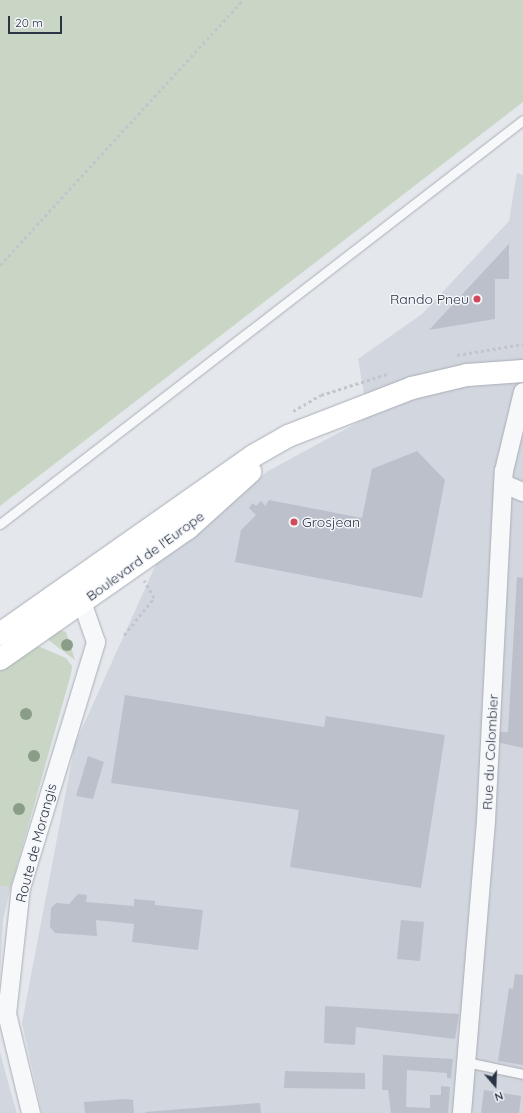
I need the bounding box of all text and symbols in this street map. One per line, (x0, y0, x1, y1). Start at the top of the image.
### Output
scale bar (10, 8, 64, 34)
text: 20 m (15, 15, 43, 30)
place label: Rando Pneu (390, 291, 469, 307)
marker: Rando Pneu (472, 294, 482, 304)
street label: Boulevard de l'Europe (83, 508, 207, 604)
place label: Grosjean (302, 514, 360, 530)
marker: Grosjean (289, 517, 299, 527)
street label: Rue du Colombier (479, 694, 501, 810)
street label: Route de Morangis (12, 782, 60, 904)
north arrow (475, 1065, 515, 1105)
text: N (493, 1088, 505, 1104)

